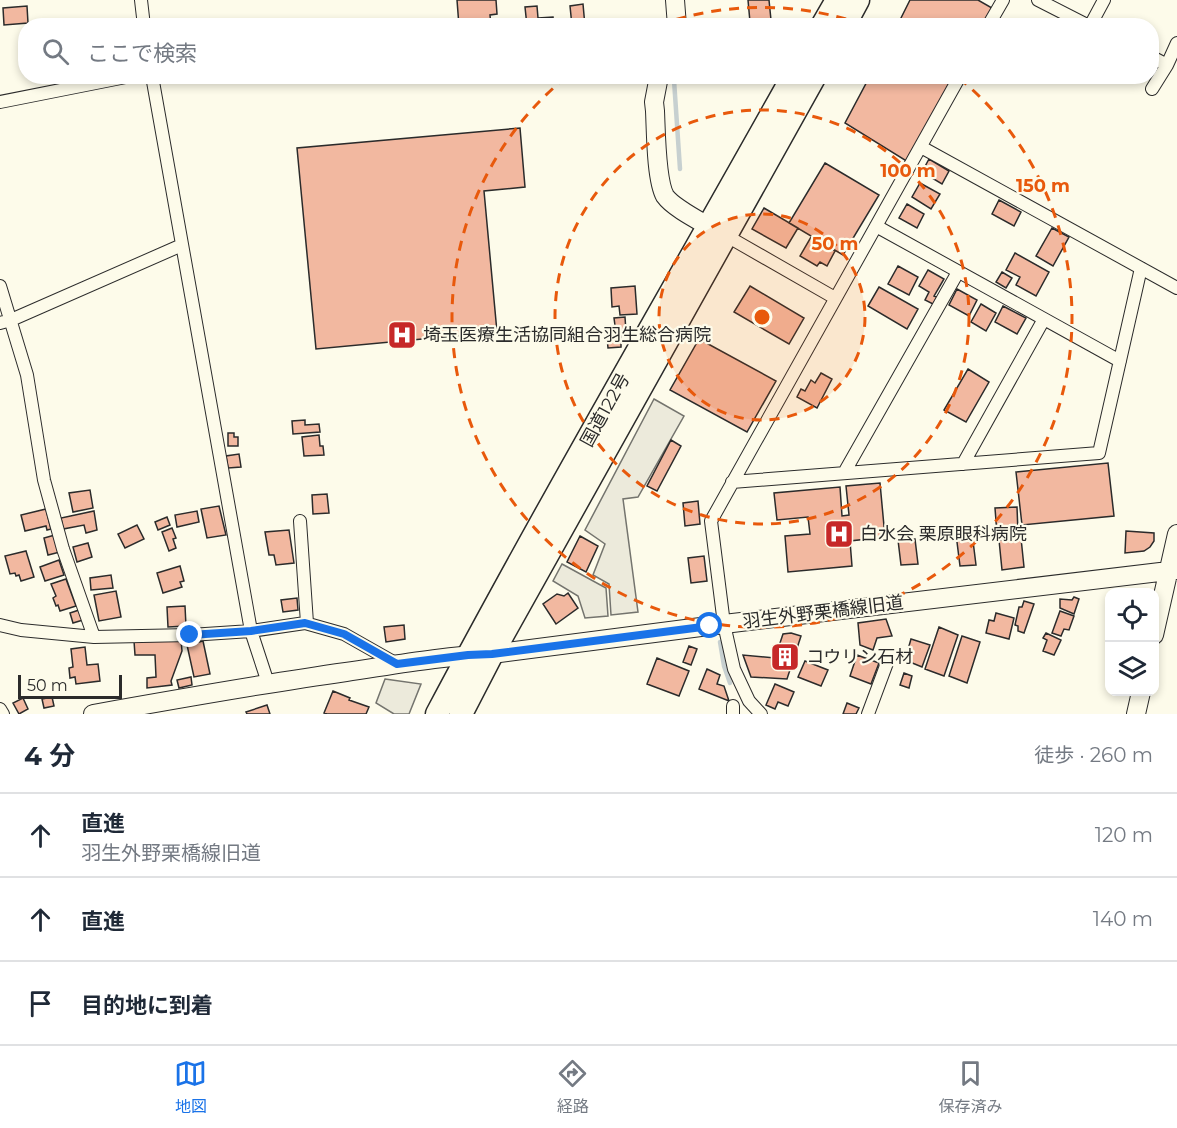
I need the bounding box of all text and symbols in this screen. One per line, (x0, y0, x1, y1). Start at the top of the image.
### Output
search box (18, 18, 1159, 84)
icon: search (39, 35, 72, 68)
text: ここで検索 (87, 40, 197, 67)
text: 100 m (880, 160, 936, 182)
text: 150 m (1016, 175, 1070, 197)
text: 50 m (812, 233, 858, 255)
centre of rings (752, 307, 772, 327)
hospital icon: 埼玉医療生活協同組合羽生総合病院 (386, 319, 418, 351)
place label: 埼玉医療生活協同組合羽生総合病院 (423, 324, 711, 346)
street label: 国道122号 (576, 369, 634, 451)
hospital icon: 白水会 栗原眼科病院 (823, 518, 855, 550)
place label: 白水会 栗原眼科病院 (860, 523, 1027, 545)
map controls (1105, 588, 1159, 696)
button: locate (1105, 588, 1159, 642)
street label: 羽生外野栗橋線旧道 (741, 591, 905, 633)
route start (696, 612, 722, 638)
route end (176, 621, 202, 647)
building icon: コウリン石材 (769, 641, 801, 673)
button: layers (1105, 642, 1159, 696)
place label: コウリン石材 (806, 646, 913, 668)
scale bar (18, 672, 122, 700)
text: 50 m (27, 676, 68, 695)
text: 4 分 (24, 740, 75, 772)
text: 徒歩 · 260 m (1034, 743, 1153, 767)
text: 直進 (81, 810, 125, 837)
icon: ahead (24, 819, 57, 852)
text: 120 m (1095, 823, 1153, 847)
text: 羽生外野栗橋線旧道 (81, 841, 261, 865)
icon: ahead (24, 903, 57, 936)
text: 140 m (1093, 907, 1153, 931)
text: 直進 (81, 908, 125, 935)
icon: arrive (24, 987, 57, 1020)
text: 目的地に到着 (81, 992, 213, 1019)
tab: 地図 (174, 1057, 207, 1117)
tab: 経路 (556, 1057, 589, 1117)
tab: 保存済み (938, 1057, 1002, 1117)

